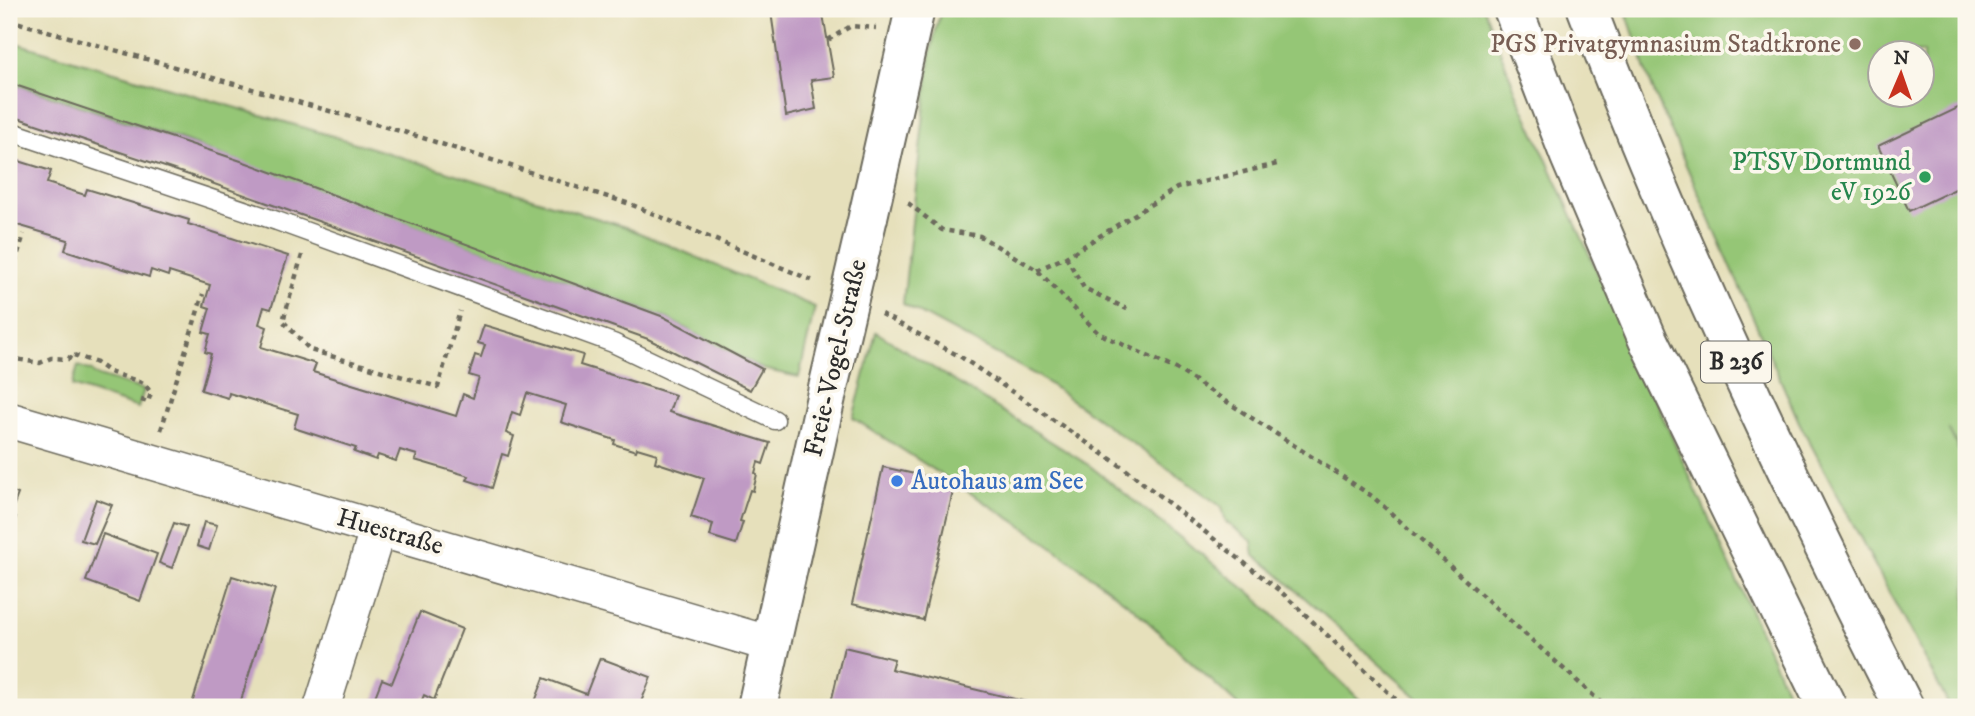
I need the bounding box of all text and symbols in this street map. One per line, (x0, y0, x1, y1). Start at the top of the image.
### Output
place label: PGS Privatgymnasium Stadtkrone (1490, 28, 1841, 61)
marker: PGS Privatgymnasium Stadtkrone (1847, 36, 1863, 52)
north arrow (1867, 38, 1937, 108)
text: N (1893, 47, 1910, 70)
place label: PTSV Dortmund eV 1926 (1732, 146, 1912, 209)
marker: PTSV Dortmund eV 1926 (1917, 169, 1933, 185)
street label: Freie-Vogel-Straße (797, 256, 875, 460)
road number: B 236 (1701, 342, 1771, 382)
place label: Autohaus am See (911, 465, 1084, 498)
marker: Autohaus am See (889, 473, 905, 489)
street label: Huestraße (333, 501, 447, 563)

